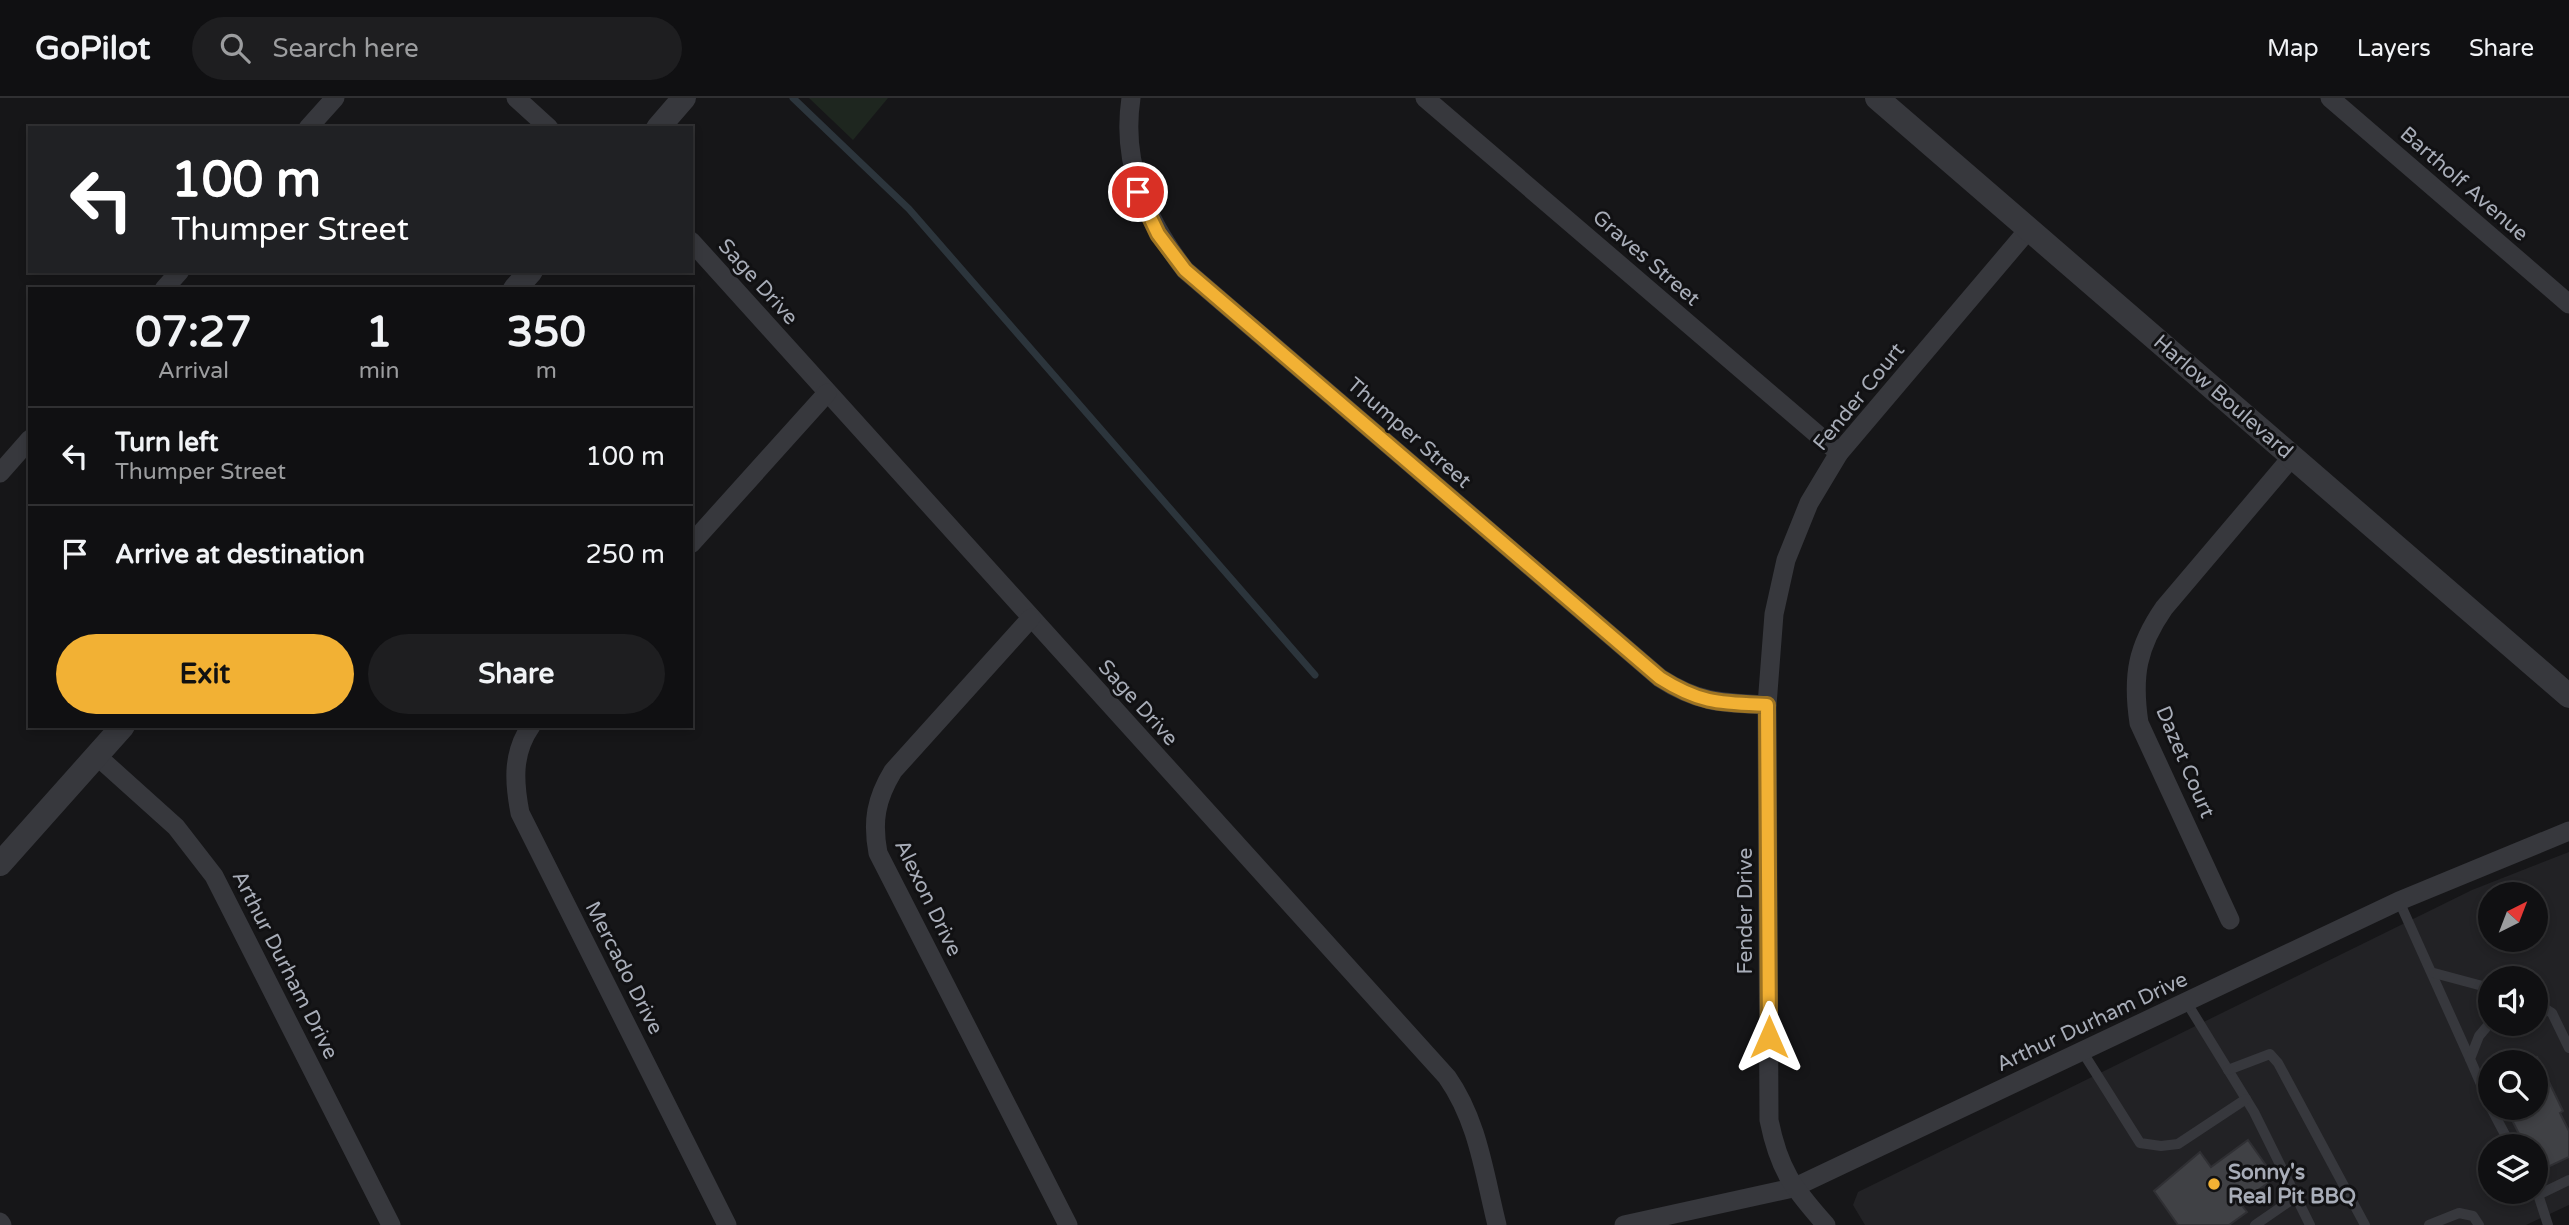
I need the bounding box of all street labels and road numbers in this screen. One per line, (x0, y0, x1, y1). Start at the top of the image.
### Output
street label: Bartholf Avenue (2395, 121, 2533, 247)
street label: Graves Street (1587, 205, 1705, 311)
street label: Sage Drive (713, 234, 803, 330)
street label: Harlow Boulevard (2148, 330, 2298, 464)
street label: Fender Court (1808, 338, 1910, 456)
street label: Thumper Street (1342, 372, 1476, 494)
street label: Sage Drive (1093, 655, 1183, 751)
street label: Dazet Court (2150, 702, 2220, 822)
street label: Alexon Drive (889, 836, 967, 960)
street label: Fender Drive (1733, 847, 1758, 974)
street label: Arthur Durham Drive (227, 867, 343, 1063)
street label: Mercado Drive (580, 897, 668, 1039)
street label: Arthur Durham Drive (1992, 967, 2192, 1077)

